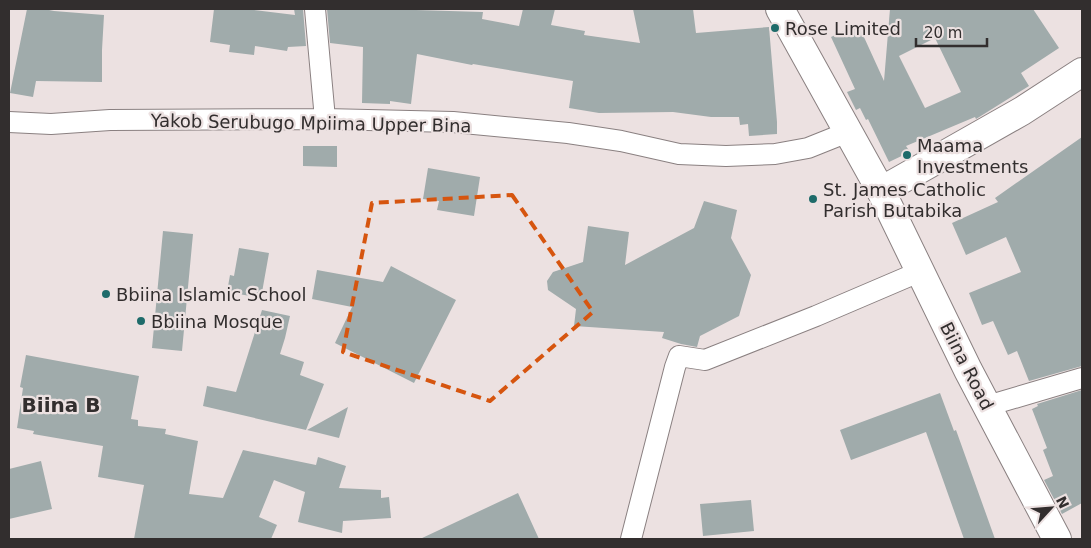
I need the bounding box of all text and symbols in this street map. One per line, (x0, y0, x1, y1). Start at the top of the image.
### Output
scale bar (916, 15, 987, 47)
place label: Rose Limited (785, 18, 901, 39)
marker: Rose Limited (769, 22, 781, 34)
text: 20 m (924, 24, 962, 42)
street label: Yakob Serubugo Mpiima Upper Bina (149, 110, 472, 136)
place label: Maama Investments (917, 135, 1028, 177)
marker: Maama Investments (901, 149, 913, 161)
place label: St. James Catholic Parish Butabika (823, 179, 986, 221)
marker: St. James Catholic Parish Butabika (807, 193, 819, 205)
place label: Bbiina Islamic School (116, 284, 307, 305)
marker: Bbiina Islamic School (100, 288, 112, 300)
place label: Bbiina Mosque (151, 311, 283, 332)
marker: Bbiina Mosque (135, 315, 147, 327)
street label: Biina Road (936, 319, 998, 413)
district label: Biina B (22, 393, 100, 417)
north arrow (1026, 483, 1076, 533)
text: N (1053, 494, 1072, 511)

